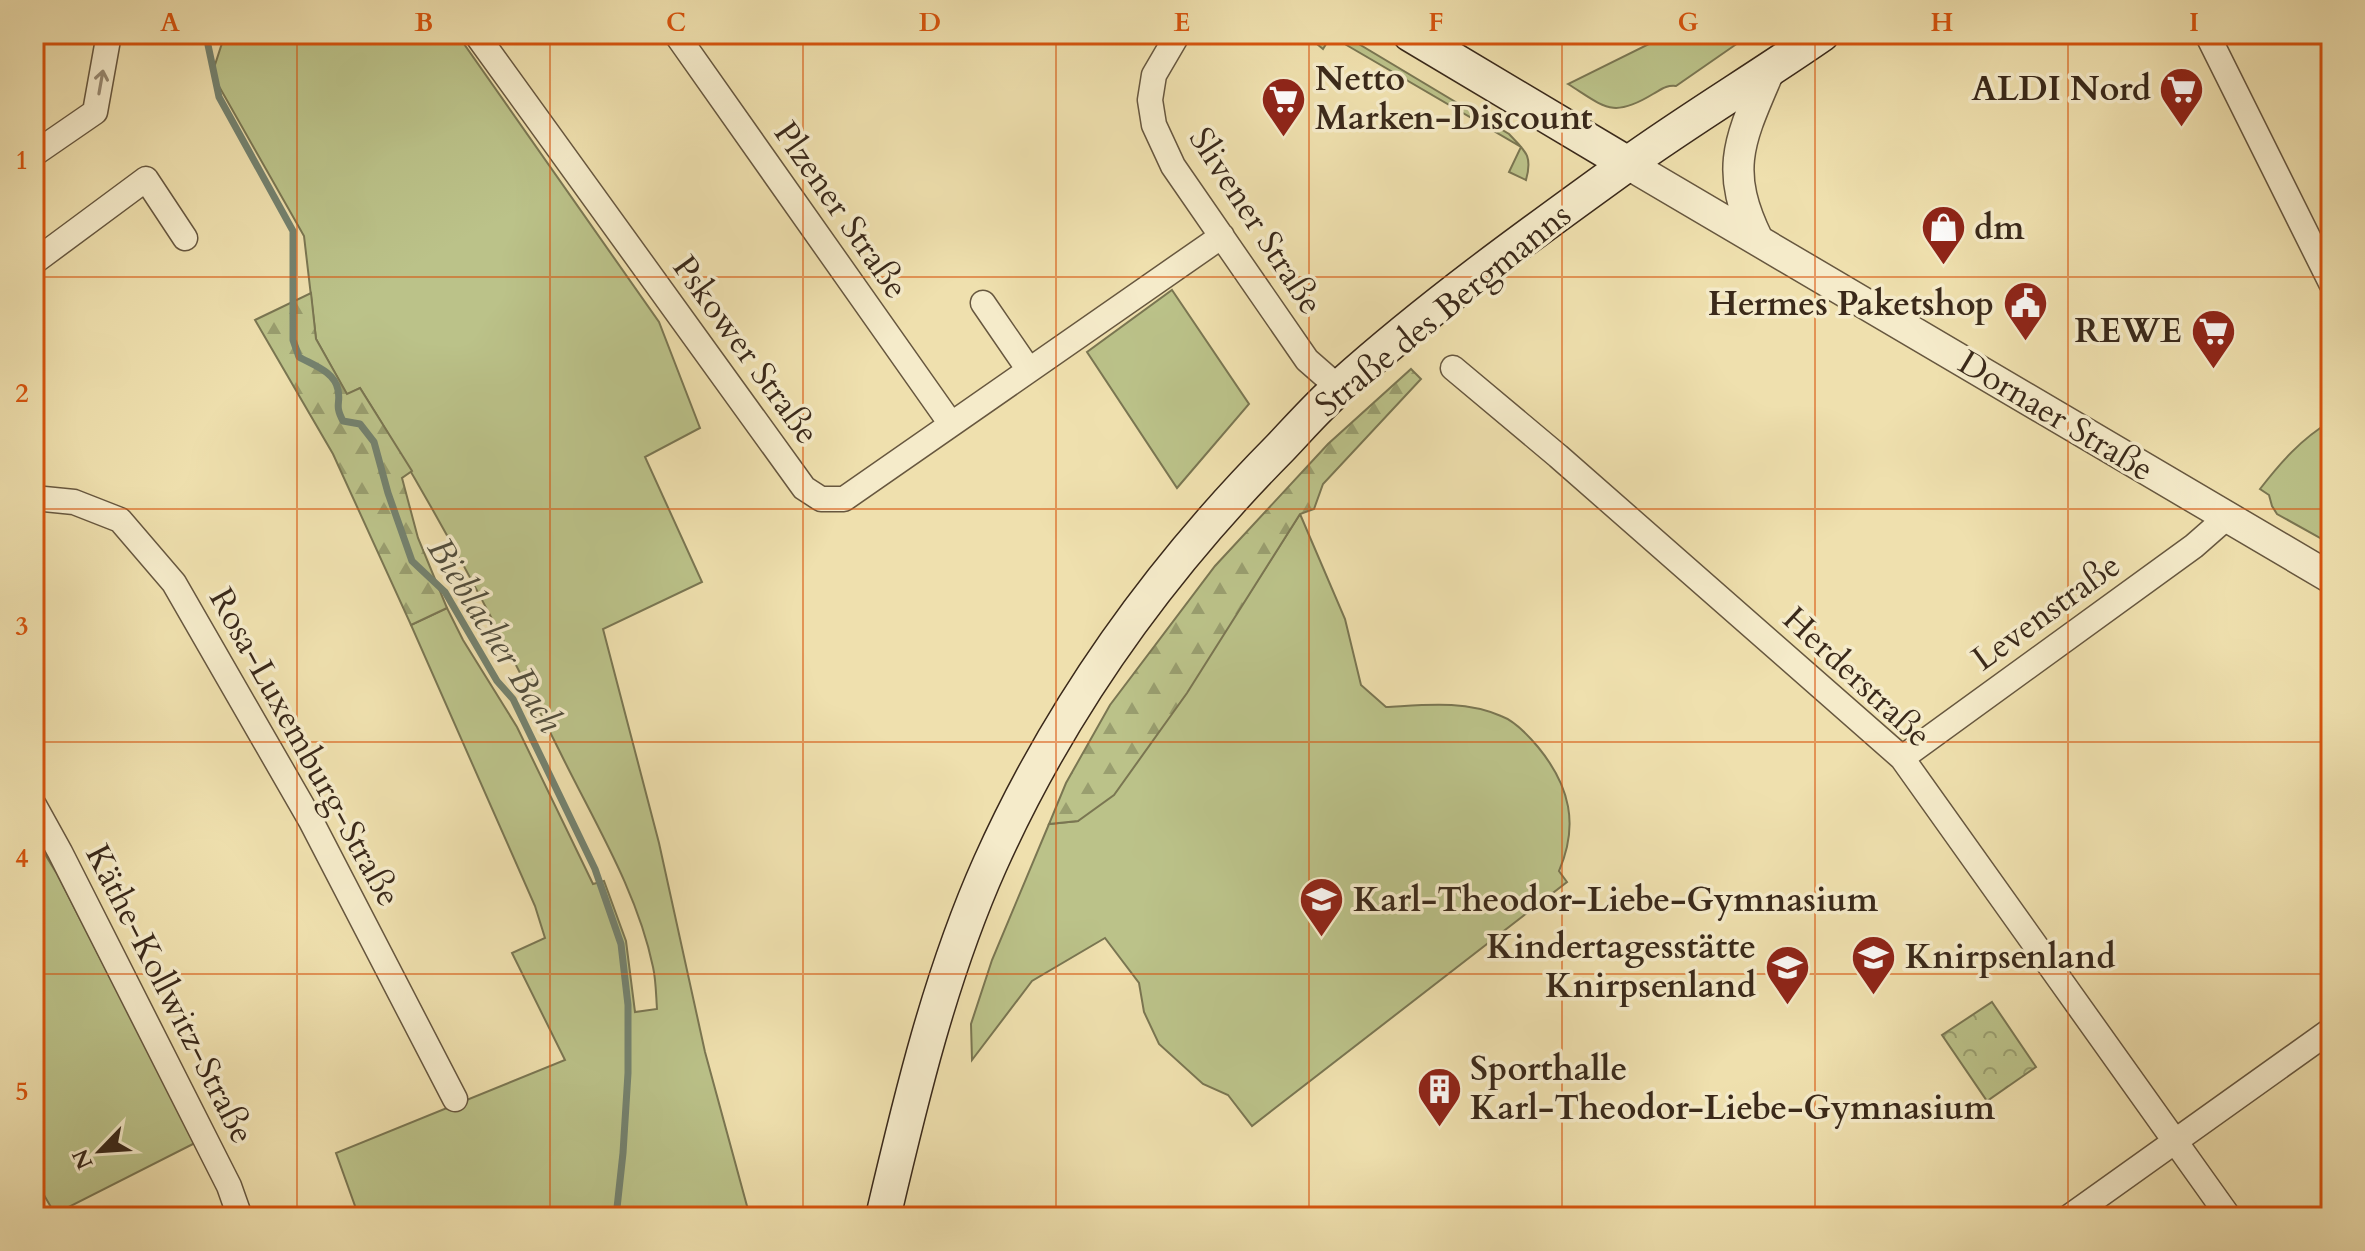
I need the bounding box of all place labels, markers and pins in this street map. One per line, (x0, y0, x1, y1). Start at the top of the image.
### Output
place label: Netto Marken-Discount (1315, 56, 1592, 141)
supermarket icon: ALDI Nord (2158, 65, 2206, 128)
place label: ALDI Nord (1971, 66, 2152, 112)
supermarket icon: Netto Marken-Discount (1260, 75, 1308, 138)
shop icon: dm (1919, 204, 1967, 267)
place label: dm (1974, 205, 2025, 251)
public building icon: Hermes Paketshop (2001, 280, 2049, 343)
place label: Hermes Paketshop (1708, 281, 1994, 327)
supermarket icon: REWE (2189, 307, 2237, 370)
place label: REWE (2074, 308, 2182, 354)
school or university icon: Karl-Theodor-Liebe-Gymnasium (1298, 876, 1346, 939)
place label: Karl-Theodor-Liebe-Gymnasium (1353, 877, 1879, 923)
place label: Kindertagesstätte Knirpsenland (1486, 924, 1757, 1009)
school or university icon: Knirpsenland (1850, 933, 1898, 996)
place label: Knirpsenland (1905, 934, 2116, 980)
school or university icon: Kindertagesstätte Knirpsenland (1763, 943, 1811, 1006)
place label: Sporthalle Karl-Theodor-Liebe-Gymnasium (1470, 1046, 1996, 1131)
building icon: Sporthalle Karl-Theodor-Liebe-Gymnasium (1415, 1065, 1463, 1128)

